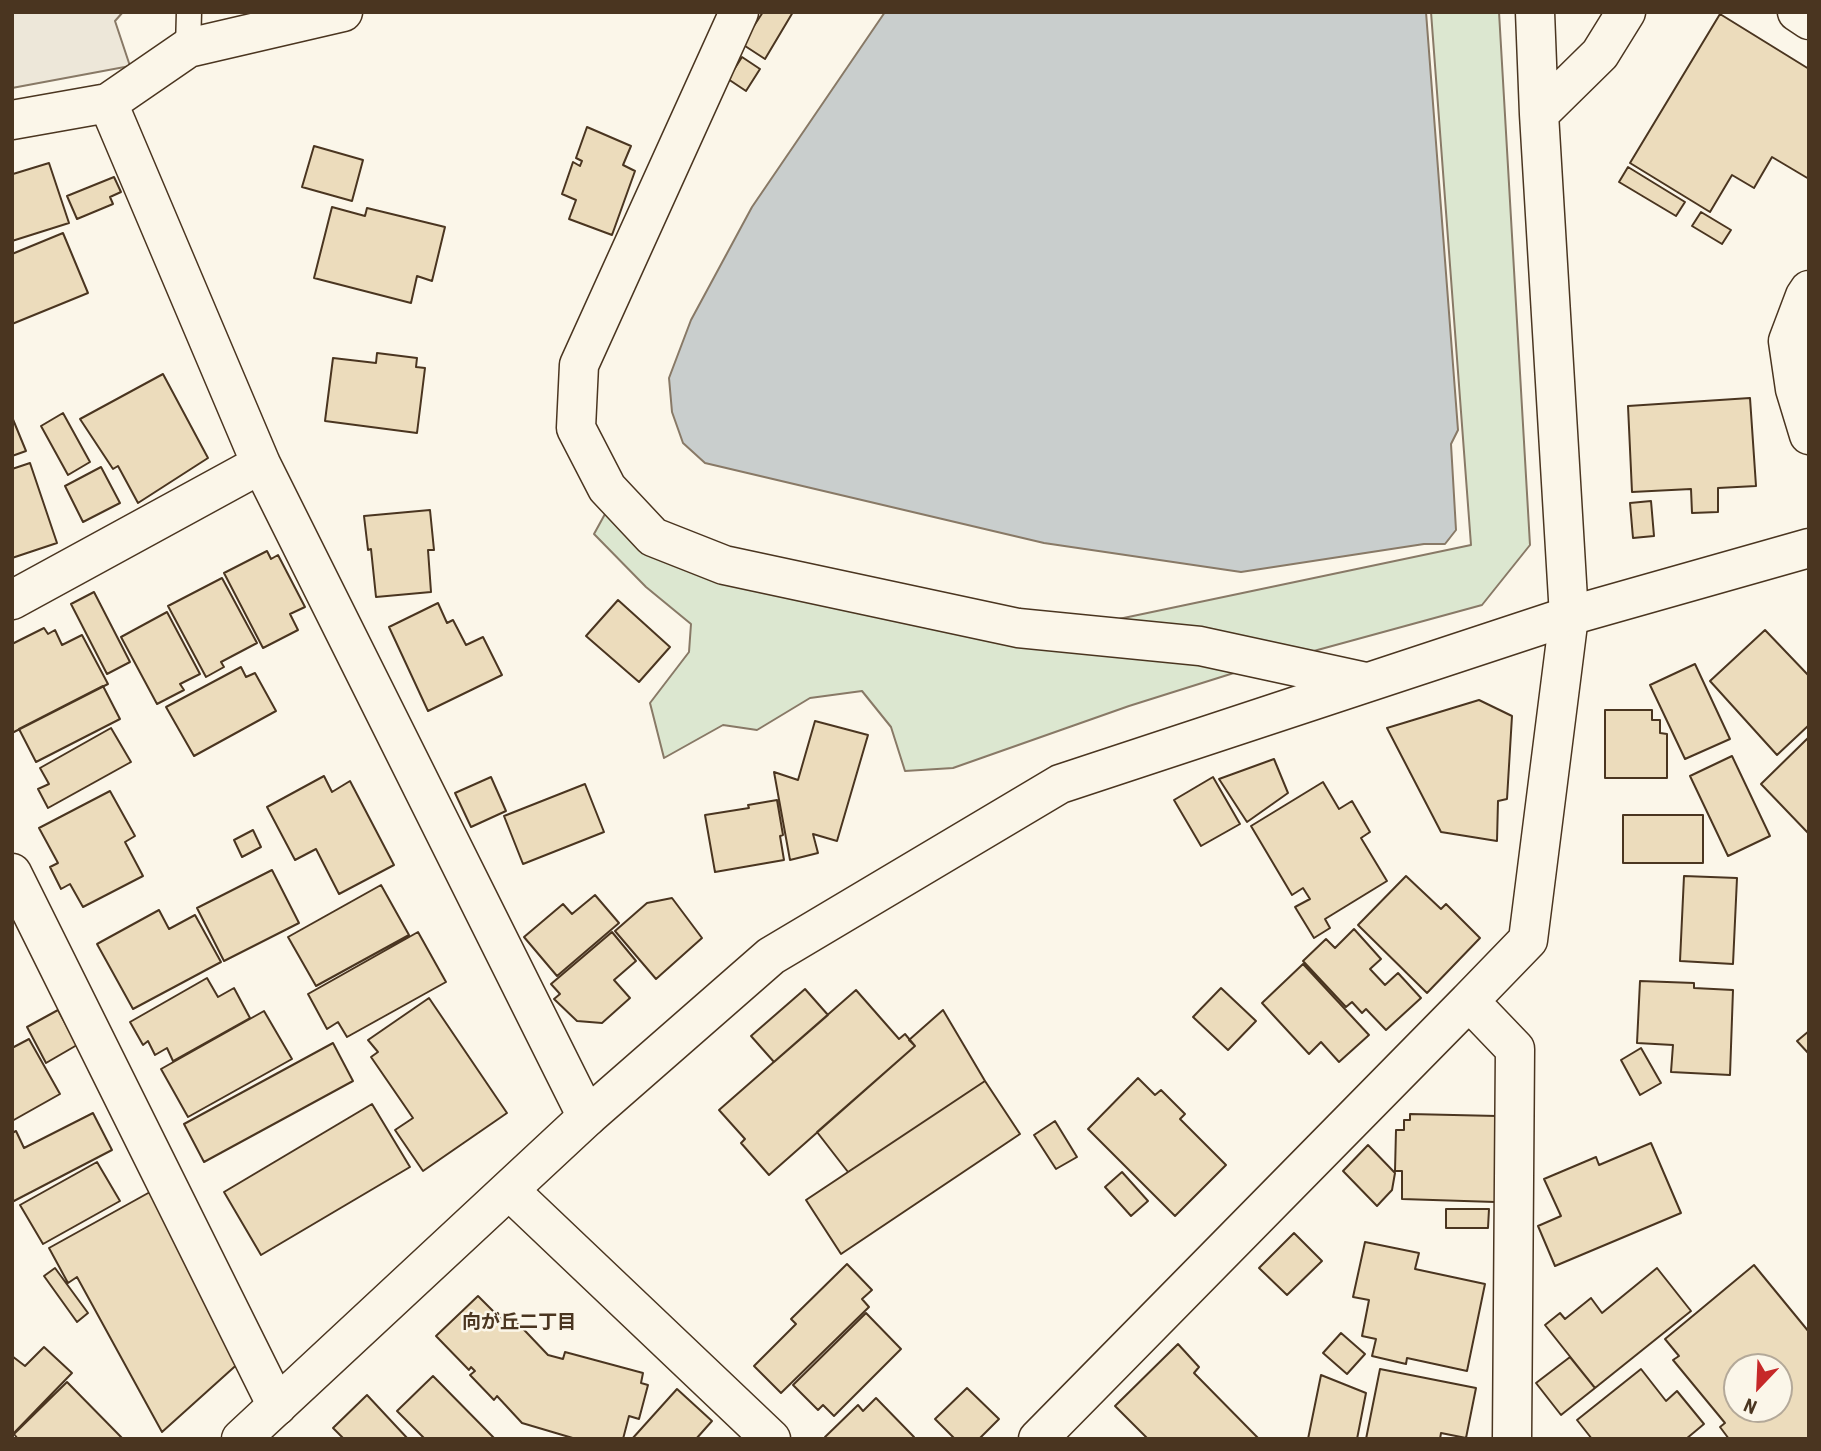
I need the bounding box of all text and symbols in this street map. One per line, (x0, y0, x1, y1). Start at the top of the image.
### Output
district label: 向が丘二丁目 (462, 1312, 576, 1334)
north arrow (1723, 1353, 1793, 1423)
text: N (1741, 1393, 1760, 1419)

